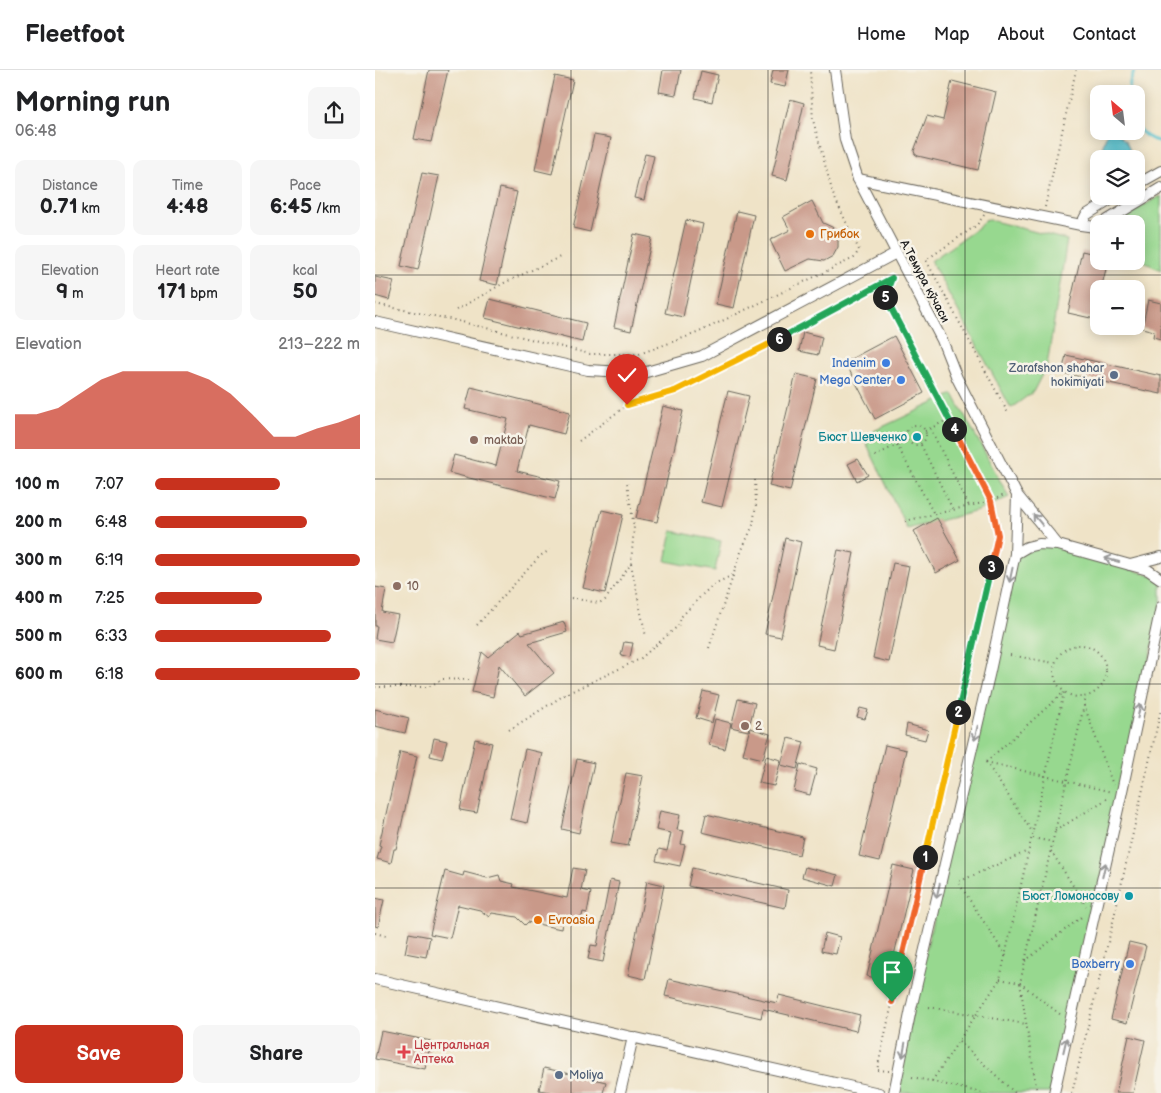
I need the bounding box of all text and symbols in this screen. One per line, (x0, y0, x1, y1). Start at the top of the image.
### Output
text: Fleetfoot (25, 20, 125, 49)
text: Home (857, 24, 906, 45)
text: Map (934, 24, 970, 45)
text: About (998, 24, 1045, 45)
text: Contact (1073, 24, 1136, 45)
north arrow (1090, 85, 1145, 140)
map controls (1090, 85, 1145, 335)
text: Morning run (15, 86, 170, 119)
button: share (308, 87, 360, 139)
text: 06:48 (15, 122, 57, 141)
button: layers (1090, 150, 1145, 205)
text: Distance (42, 177, 98, 194)
text: Time (172, 177, 203, 194)
text: Pace (289, 177, 321, 194)
text: 0.71 (40, 194, 78, 219)
text: 4:48 (166, 194, 209, 219)
text: 6:45 (270, 194, 312, 219)
text: km (78, 200, 100, 217)
text: /km (312, 200, 341, 217)
button: + (1090, 215, 1145, 270)
place label: Грибок (820, 227, 860, 242)
marker: Грибок (804, 228, 816, 240)
street label: А.Темура кўчаси (896, 236, 953, 325)
text: Elevation (41, 262, 99, 279)
text: Heart rate (155, 262, 220, 279)
text: kcal (293, 262, 318, 279)
text: 9 (56, 279, 68, 304)
text: 171 (157, 279, 186, 304)
text: 50 (293, 279, 318, 304)
button: − (1090, 280, 1145, 335)
pin: 5 (873, 284, 897, 310)
text: m (68, 285, 84, 302)
text: bpm (186, 285, 218, 302)
text: 5 (881, 289, 890, 306)
pin: 6 (767, 326, 791, 352)
text: 6 (775, 331, 784, 348)
text: Elevation (15, 335, 82, 354)
text: 213–222 m (278, 335, 360, 354)
pin (606, 354, 648, 405)
place label: Indenim (832, 356, 876, 371)
marker: Indenim (880, 357, 892, 369)
icon: check (613, 361, 641, 389)
place label: Zarafshon shahar hokimiyati (1008, 361, 1105, 390)
marker: Zarafshon shahar hokimiyati (1108, 369, 1120, 381)
place label: Mega Center (819, 373, 892, 388)
marker: Mega Center (895, 374, 907, 386)
pin: 4 (941, 416, 967, 442)
text: 4 (950, 421, 959, 438)
place label: Бюст Шевченко (818, 430, 907, 445)
marker: Бюст Шевченко (911, 431, 923, 443)
place label: maktab (484, 433, 524, 448)
marker: maktab (468, 434, 480, 446)
text: 100 m (15, 475, 60, 494)
text: 7:07 (95, 475, 123, 494)
text: 200 m (15, 513, 62, 532)
text: 6:48 (95, 513, 127, 532)
one-way arrow (1032, 514, 1043, 527)
text: 300 m (15, 551, 62, 570)
text: 6:19 (95, 551, 123, 570)
pin: 3 (979, 554, 1003, 580)
one-way arrow (1104, 554, 1120, 564)
text: 3 (987, 559, 996, 576)
one-way arrow (1006, 566, 1015, 582)
place label: 10 (407, 579, 419, 594)
marker: 10 (391, 580, 403, 592)
text: 400 m (15, 589, 62, 608)
text: 7:25 (95, 589, 125, 608)
text: 500 m (15, 627, 62, 646)
text: 6:33 (95, 627, 128, 646)
text: 600 m (15, 665, 63, 684)
text: 6:18 (95, 665, 124, 684)
pin: 2 (945, 700, 971, 724)
text: 2 (954, 704, 963, 721)
one-way arrow (1135, 704, 1144, 720)
place label: 2 (755, 719, 762, 734)
marker: 2 (739, 720, 751, 732)
one-way arrow (971, 725, 980, 741)
pin: 1 (913, 844, 937, 870)
text: 1 (923, 849, 928, 866)
one-way arrow (1100, 862, 1109, 878)
one-way arrow (933, 883, 942, 899)
place label: Бюст Ломоносову (1022, 889, 1119, 904)
marker: Бюст Ломоносову (1123, 890, 1135, 902)
place label: Evroasia (548, 913, 595, 928)
marker: Evroasia (532, 914, 544, 926)
pin (871, 951, 913, 1002)
place label: Boxberry (1071, 957, 1121, 972)
icon: arrive (878, 958, 906, 986)
marker: Boxberry (1124, 958, 1136, 970)
button: Save (15, 1025, 183, 1083)
button: Share (193, 1025, 360, 1083)
place label: Центральная Аптека (413, 1038, 490, 1067)
one-way arrow (1060, 1038, 1070, 1054)
one-way arrow (898, 1042, 908, 1058)
marker: Центральная Аптека (398, 1046, 410, 1058)
place label: Moliya (569, 1068, 604, 1083)
marker: Moliya (553, 1069, 565, 1081)

